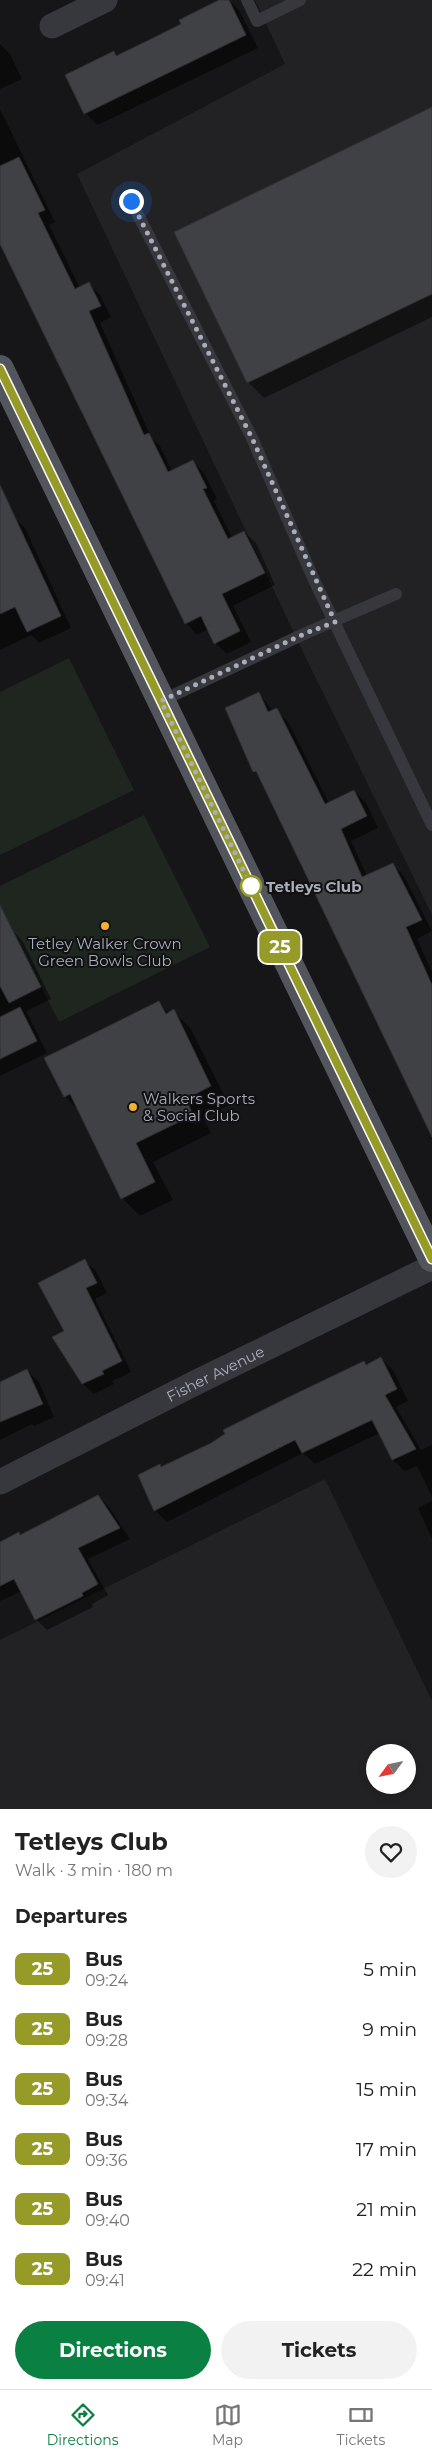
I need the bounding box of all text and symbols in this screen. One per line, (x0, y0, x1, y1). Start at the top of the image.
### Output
your location (119, 189, 144, 214)
marker: Tetleys Club (240, 875, 262, 897)
place label: Tetleys Club (266, 877, 362, 896)
marker: Tetley Walker Crown Green Bowls Club (99, 920, 111, 932)
line badge: 25 (258, 931, 302, 963)
place label: Tetley Walker Crown Green Bowls Club (28, 934, 182, 970)
text: 25 (269, 936, 291, 958)
place label: Walkers Sports & Social Club (143, 1089, 255, 1125)
marker: Walkers Sports & Social Club (127, 1101, 139, 1113)
street label: Fisher Avenue (163, 1341, 267, 1406)
north arrow (366, 1744, 416, 1794)
map controls (366, 1744, 416, 1794)
button: heart (365, 1826, 417, 1878)
text: Tetleys Club (15, 1827, 168, 1856)
text: Walk · 3 min · 180 m (15, 1861, 173, 1880)
text: Departures (15, 1905, 127, 1928)
text: Bus (85, 1948, 123, 1971)
text: 25 (32, 1958, 53, 1980)
text: 5 min (363, 1958, 417, 1981)
text: 09:24 (85, 1971, 128, 1990)
text: Bus (85, 2008, 123, 2031)
text: 25 (32, 2018, 53, 2040)
text: 9 min (362, 2018, 417, 2041)
text: 09:28 (85, 2031, 128, 2050)
text: Bus (85, 2068, 123, 2091)
text: 25 (32, 2078, 53, 2100)
text: 15 min (356, 2078, 417, 2101)
text: 09:34 (85, 2091, 128, 2110)
text: Bus (85, 2128, 123, 2151)
text: 25 (32, 2138, 53, 2160)
text: 17 min (356, 2138, 417, 2161)
text: 09:36 (85, 2151, 128, 2170)
text: Bus (85, 2188, 123, 2211)
text: 25 (32, 2198, 53, 2220)
text: 21 min (356, 2198, 417, 2221)
text: 09:40 (85, 2211, 130, 2230)
text: Bus (85, 2248, 123, 2271)
text: 25 (32, 2258, 53, 2280)
text: 22 min (352, 2258, 417, 2281)
text: 09:41 (85, 2271, 125, 2290)
button: Directions (15, 2321, 211, 2379)
button: Tickets (221, 2321, 417, 2379)
tab: Directions (47, 2401, 118, 2449)
tab: Map (212, 2401, 243, 2449)
tab: Tickets (337, 2401, 385, 2449)

